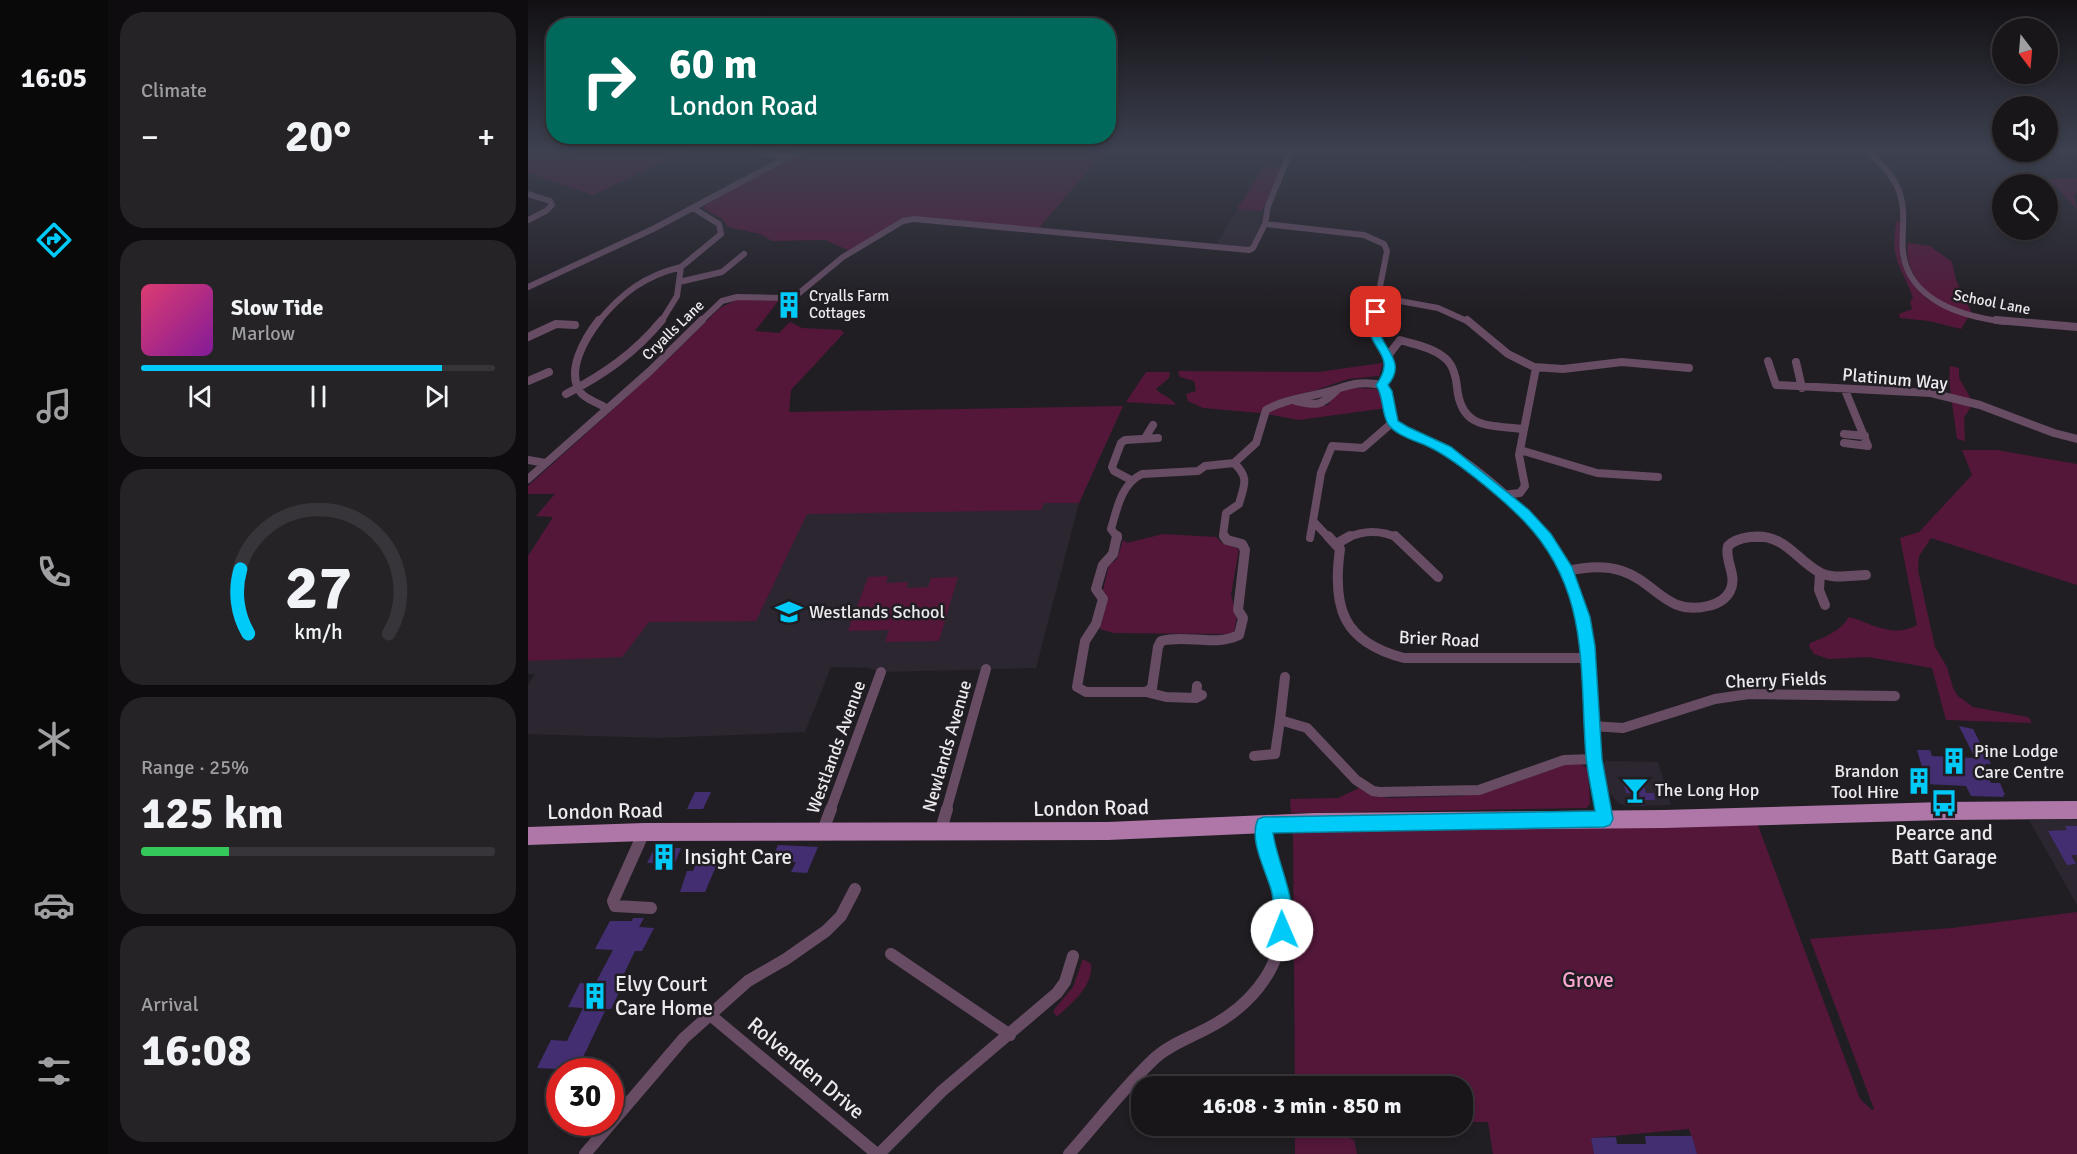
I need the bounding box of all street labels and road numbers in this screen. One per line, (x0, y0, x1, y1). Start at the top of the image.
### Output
street label: School Lane (1952, 286, 2032, 318)
street label: Cryalls Lane (638, 296, 708, 364)
street label: Platinum Way (1841, 363, 1949, 395)
street label: Brier Road (1398, 626, 1480, 652)
street label: Cherry Fields (1725, 667, 1827, 693)
street label: Westlands Avenue (802, 678, 870, 816)
street label: Newlands Avenue (918, 678, 976, 814)
street label: London Road (1033, 794, 1149, 822)
street label: London Road (547, 797, 663, 825)
street label: Rolvenden Drive (742, 1011, 870, 1125)

